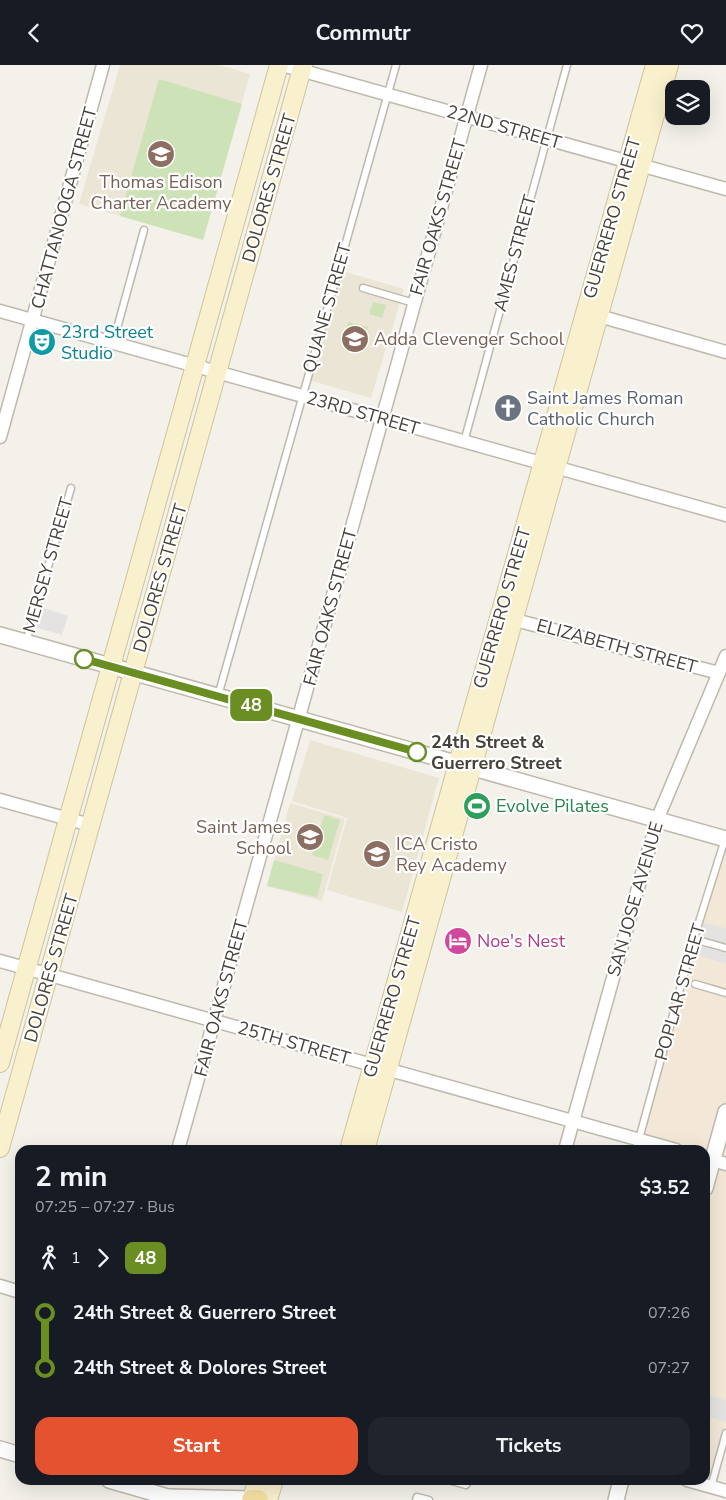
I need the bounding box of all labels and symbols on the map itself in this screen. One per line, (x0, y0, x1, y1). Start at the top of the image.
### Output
street label: 22ND STREET (444, 99, 564, 155)
street label: CHATTANOOGA STREET (25, 104, 103, 312)
street label: DOLORES STREET (236, 111, 302, 265)
street label: GUERRERO STREET (577, 134, 647, 302)
street label: FAIR OAKS STREET (404, 136, 472, 298)
school or university icon: Thomas Edison Charter Academy (146, 139, 176, 169)
place label: Thomas Edison Charter Academy (90, 170, 232, 215)
street label: AMES STREET (488, 192, 542, 314)
street label: QUANE STREET (297, 240, 357, 376)
place label: 23rd Street Studio (61, 320, 154, 365)
school or university icon: Adda Clevenger School (340, 324, 370, 354)
theatre icon: 23rd Street Studio (27, 327, 57, 357)
place label: Adda Clevenger School (374, 327, 565, 351)
street label: 23RD STREET (304, 385, 423, 441)
place label: Saint James Roman Catholic Church (527, 386, 684, 431)
church icon: Saint James Roman Catholic Church (493, 393, 523, 423)
street label: MERSEY STREET (17, 494, 79, 636)
street label: DOLORES STREET (127, 501, 193, 655)
street label: GUERRERO STREET (467, 524, 537, 692)
street label: FAIR OAKS STREET (297, 526, 363, 688)
street label: ELIZABETH STREET (534, 613, 700, 679)
unlabelled marker (74, 649, 94, 669)
line badge: 48 (228, 689, 274, 721)
place label: 24th Street & Guerrero Street (431, 730, 562, 775)
marker: 24th Street & Guerrero Street (407, 742, 427, 762)
sports icon: Evolve Pilates (462, 791, 492, 821)
place label: Evolve Pilates (496, 794, 609, 818)
place label: Saint James School (196, 815, 292, 860)
street label: SAN JOSE AVENUE (601, 819, 669, 979)
school or university icon: Saint James School (295, 822, 325, 852)
place label: ICA Cristo Rey Academy (396, 832, 507, 877)
school or university icon: ICA Cristo Rey Academy (362, 839, 392, 869)
street label: DOLORES STREET (18, 891, 84, 1045)
street label: GUERRERO STREET (357, 913, 427, 1081)
street label: FAIR OAKS STREET (188, 917, 254, 1079)
street label: POPLAR STREET (649, 921, 711, 1063)
hotel icon: Noe's Nest (443, 926, 473, 956)
place label: Noe's Nest (477, 929, 566, 953)
street label: 25TH STREET (235, 1015, 353, 1071)

